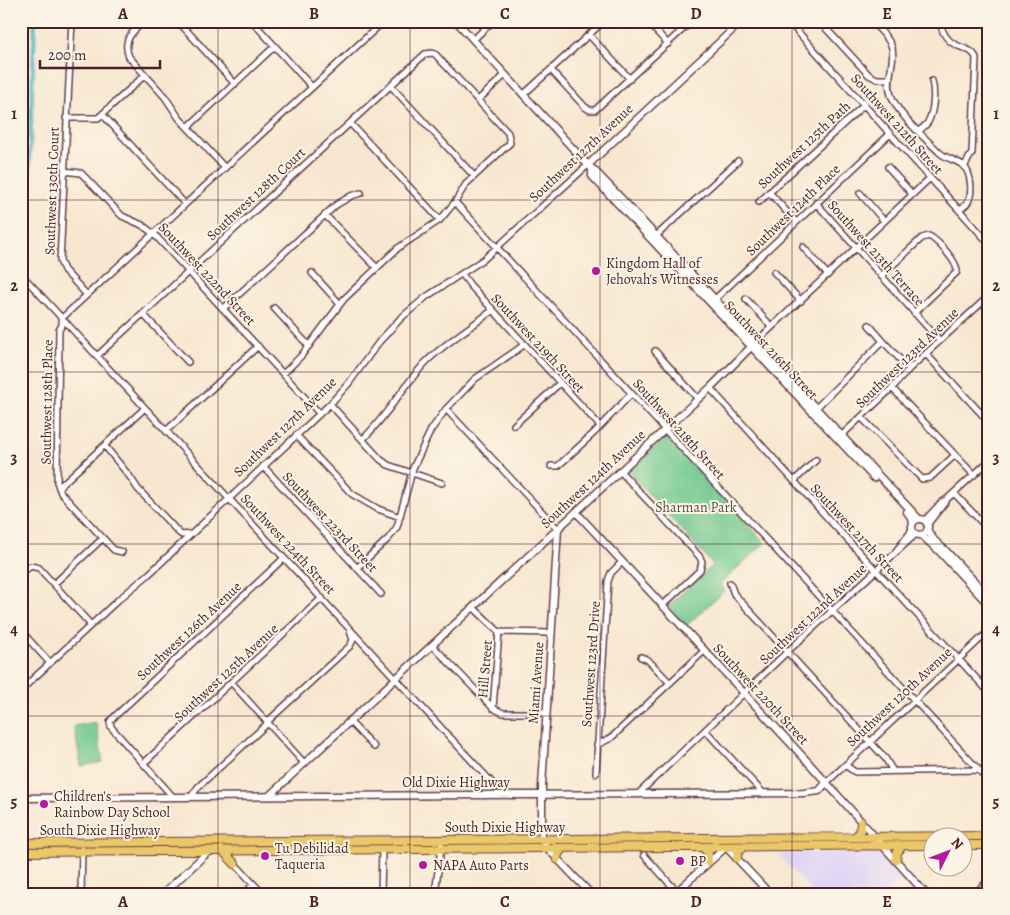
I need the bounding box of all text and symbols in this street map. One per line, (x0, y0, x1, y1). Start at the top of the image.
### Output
text: A (117, 3, 129, 25)
text: B (309, 3, 319, 25)
text: C (500, 3, 510, 25)
text: D (690, 3, 702, 25)
text: E (882, 3, 892, 25)
scale bar (40, 38, 160, 70)
text: 200 m (48, 45, 87, 65)
street label: Southwest 212th Street (846, 69, 948, 179)
street label: Southwest 125th Path (753, 96, 855, 193)
street label: Southwest 127th Avenue (525, 100, 637, 206)
text: 1 (11, 103, 17, 125)
text: 1 (993, 103, 999, 125)
street label: Southwest 130th Court (40, 126, 64, 256)
street label: Southwest 128th Court (203, 143, 310, 245)
street label: Southwest 124th Place (742, 160, 844, 260)
street label: Southwest 213th Terrace (823, 196, 929, 310)
street label: Southwest 222nd Street (154, 218, 260, 330)
place label: Kingdom Hall of Jehovah's Witnesses (606, 254, 718, 289)
marker: Kingdom Hall of Jehovah's Witnesses (590, 265, 602, 277)
text: 2 (10, 275, 18, 297)
text: 2 (992, 275, 1000, 297)
street label: Southwest 219th Street (487, 289, 589, 397)
street label: Southwest 216th Street (720, 296, 822, 404)
street label: Southwest 123rd Avenue (851, 304, 963, 412)
street label: Southwest 128th Place (36, 339, 58, 465)
street label: Southwest 127th Avenue (229, 373, 341, 481)
street label: Southwest 218th Street (628, 374, 730, 484)
street label: Southwest 124th Avenue (536, 425, 650, 533)
text: 3 (11, 447, 18, 469)
text: 3 (993, 447, 1000, 469)
street label: Southwest 223rd Street (278, 467, 382, 577)
street label: Southwest 217th Street (806, 479, 908, 587)
street label: Southwest 224th Street (236, 489, 340, 599)
park label: Sharman Park (655, 498, 737, 517)
street label: Southwest 122nd Avenue (755, 559, 871, 669)
street label: Southwest 126th Avenue (132, 577, 246, 685)
street label: Southwest 123rd Drive (577, 600, 605, 728)
text: 4 (10, 619, 18, 641)
text: 4 (992, 619, 1000, 641)
street label: Southwest 125th Avenue (170, 620, 282, 726)
street label: Hill Street (473, 639, 497, 699)
street label: Southwest 220th Street (709, 639, 813, 749)
street label: Miami Avenue (524, 641, 548, 725)
street label: Southwest 120th Avenue (842, 643, 956, 751)
street label: Old Dixie Highway (402, 773, 511, 792)
place label: Children's Rainbow Day School (54, 787, 171, 822)
text: 5 (11, 791, 18, 813)
text: 5 (993, 791, 1000, 813)
marker: Children's Rainbow Day School (38, 798, 50, 810)
street label: South Dixie Highway (445, 818, 566, 837)
street label: South Dixie Highway (40, 821, 161, 840)
north arrow (922, 828, 972, 878)
text: N (947, 833, 968, 854)
place label: Tu Debilidad Taqueria (275, 839, 349, 874)
marker: Tu Debilidad Taqueria (259, 850, 271, 862)
place label: BP (690, 852, 706, 871)
marker: BP (674, 855, 686, 867)
place label: NAPA Auto Parts (433, 856, 529, 875)
marker: NAPA Auto Parts (417, 859, 429, 871)
text: A (117, 891, 129, 913)
text: B (309, 891, 319, 913)
text: C (500, 891, 510, 913)
text: D (690, 891, 702, 913)
text: E (882, 891, 892, 913)

